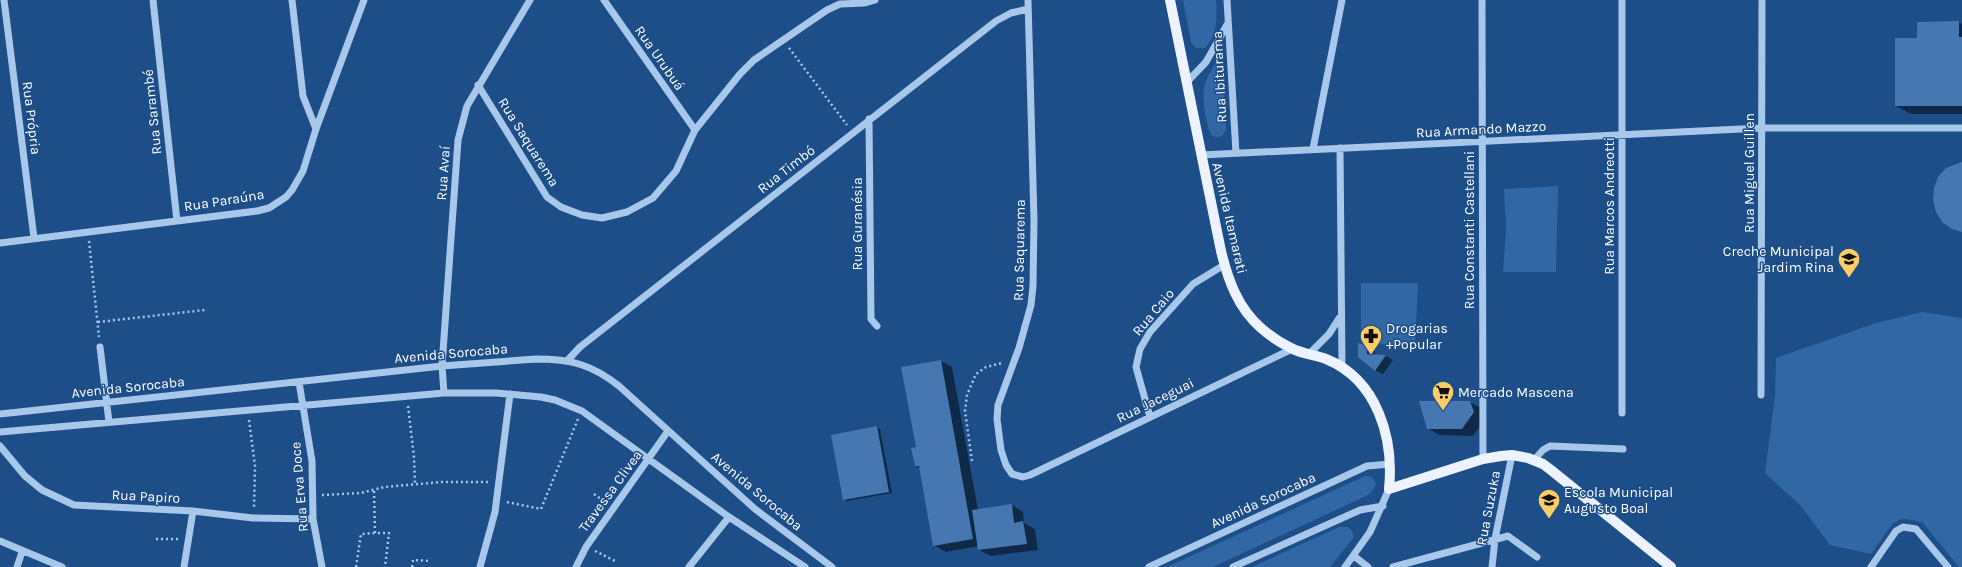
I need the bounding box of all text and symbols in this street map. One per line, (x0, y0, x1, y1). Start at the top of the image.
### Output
street label: Rua Urubuá (631, 23, 688, 94)
street label: Rua Ibiturama (1209, 31, 1230, 123)
street label: Rua Sarambé (140, 68, 165, 155)
street label: Rua Própria (19, 80, 44, 156)
street label: Rua Saquarema (494, 95, 563, 190)
street label: Rua Miguel Guillen (1741, 113, 1758, 233)
street label: Rua Armando Mazzo (1416, 118, 1546, 141)
street label: Rua Marcos Andreotti (1601, 137, 1618, 275)
street label: Rua Timbó (754, 142, 818, 197)
street label: Rua Avaí (433, 144, 454, 201)
street label: Rua Constanti Castellani (1461, 151, 1478, 309)
street label: Avenida Itamarati (1208, 161, 1251, 275)
street label: Rua Guranésia (849, 177, 866, 271)
street label: Rua Paraúna (183, 186, 265, 215)
street label: Rua Saquarema (1010, 199, 1029, 301)
place label: Creche Municipal Jardim Rina (1723, 243, 1834, 276)
school or university icon: Creche Municipal Jardim Rina (1836, 246, 1862, 279)
street label: Rua Caio (1129, 285, 1178, 339)
place label: Drogarias +Popular (1386, 320, 1448, 353)
pharmacy icon: Drogarias +Popular (1358, 323, 1384, 356)
street label: Avenida Sorocaba (394, 340, 508, 367)
street label: Avenida Sorocaba (71, 373, 185, 402)
street label: Rua Jaceguai (1114, 374, 1197, 427)
supermarket icon: Mercado Mascena (1430, 379, 1456, 412)
place label: Mercado Mascena (1458, 384, 1574, 401)
street label: Rua Erva Doce (287, 441, 312, 533)
street label: Travessa Clivea (575, 447, 646, 536)
street label: Avenida Sorocaba (708, 448, 806, 534)
street label: Avenida Sorocaba (1208, 469, 1318, 532)
street label: Rua Suzuka (1473, 469, 1504, 547)
place label: Escola Municipal Augusto Boal (1564, 484, 1673, 517)
street label: Rua Papiro (111, 486, 181, 507)
school or university icon: Escola Municipal Augusto Boal (1536, 487, 1562, 520)

